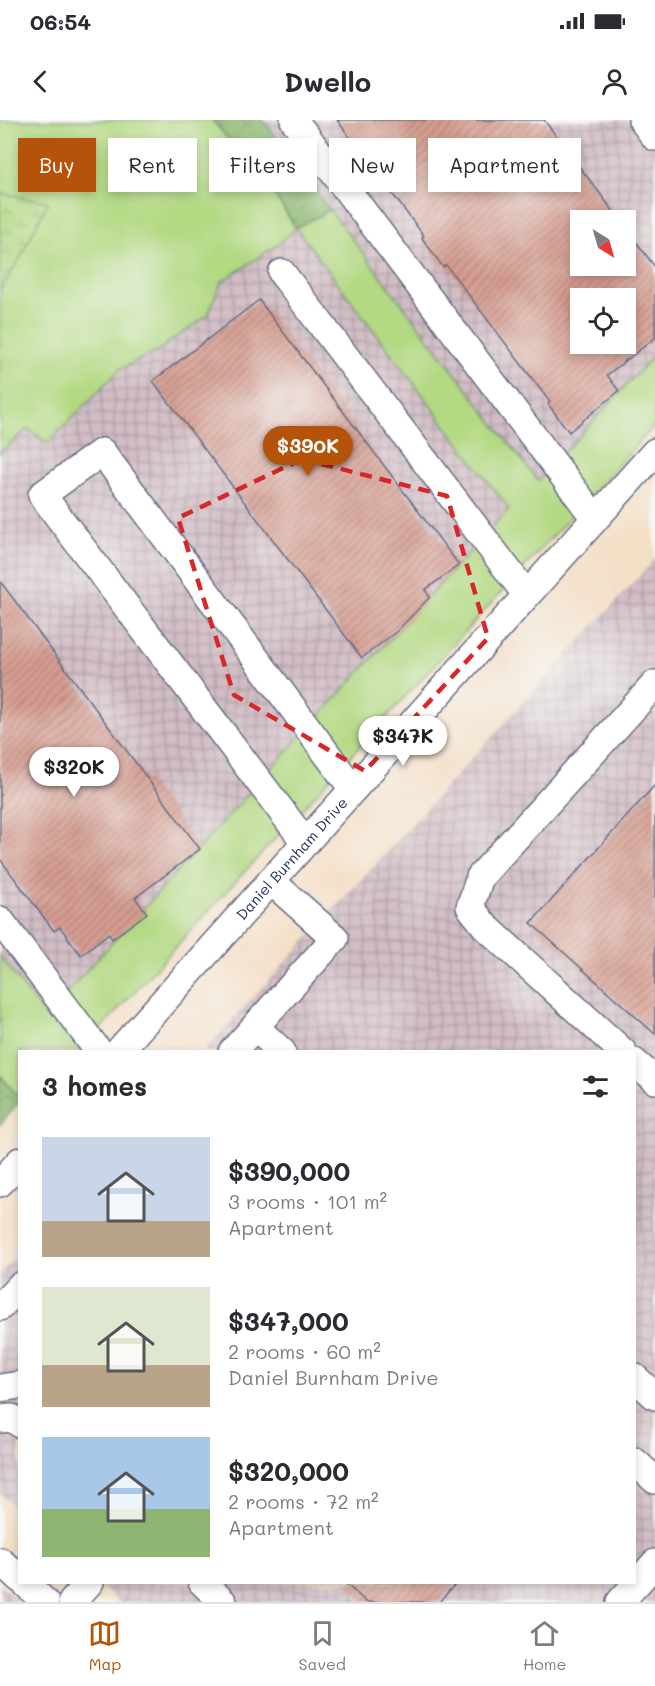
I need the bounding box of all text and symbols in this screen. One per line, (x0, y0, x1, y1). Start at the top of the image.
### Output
text: 06:54 (30, 7, 91, 36)
text: Dwello (284, 64, 371, 99)
icon: back (24, 65, 57, 98)
icon: person (598, 65, 631, 98)
chip: Buy (18, 138, 96, 192)
chip: Rent (108, 138, 197, 192)
chip: Filters (209, 138, 317, 192)
chip: New (329, 138, 416, 192)
chip: Apartment (428, 138, 581, 192)
north arrow (570, 210, 636, 276)
map controls (570, 210, 636, 354)
button: locate (570, 288, 636, 354)
pin: $390K (266, 426, 350, 477)
text: $390K (277, 432, 339, 458)
pin: $347K (361, 716, 445, 767)
text: $347K (372, 722, 434, 748)
pin: $320K (32, 747, 116, 798)
text: $320K (43, 753, 105, 779)
street label: Daniel Burnham Drive (231, 793, 352, 924)
text: 3 homes (42, 1069, 147, 1103)
icon: filters (579, 1070, 612, 1103)
text: $390,000 (228, 1154, 350, 1188)
icon: home (90, 1161, 162, 1233)
text: 3 rooms · 101 m² (228, 1188, 387, 1214)
text: Apartment (228, 1214, 334, 1240)
text: $347,000 (228, 1304, 349, 1338)
icon: home (90, 1311, 162, 1383)
text: 2 rooms · 60 m² (228, 1338, 381, 1364)
text: Daniel Burnham Drive (228, 1364, 439, 1390)
text: $320,000 (228, 1454, 349, 1488)
icon: home (90, 1461, 162, 1533)
text: 2 rooms · 72 m² (228, 1488, 379, 1514)
text: Apartment (228, 1514, 334, 1540)
tab: Map (88, 1617, 121, 1674)
tab: Saved (298, 1617, 346, 1674)
tab: Home (523, 1617, 566, 1674)

